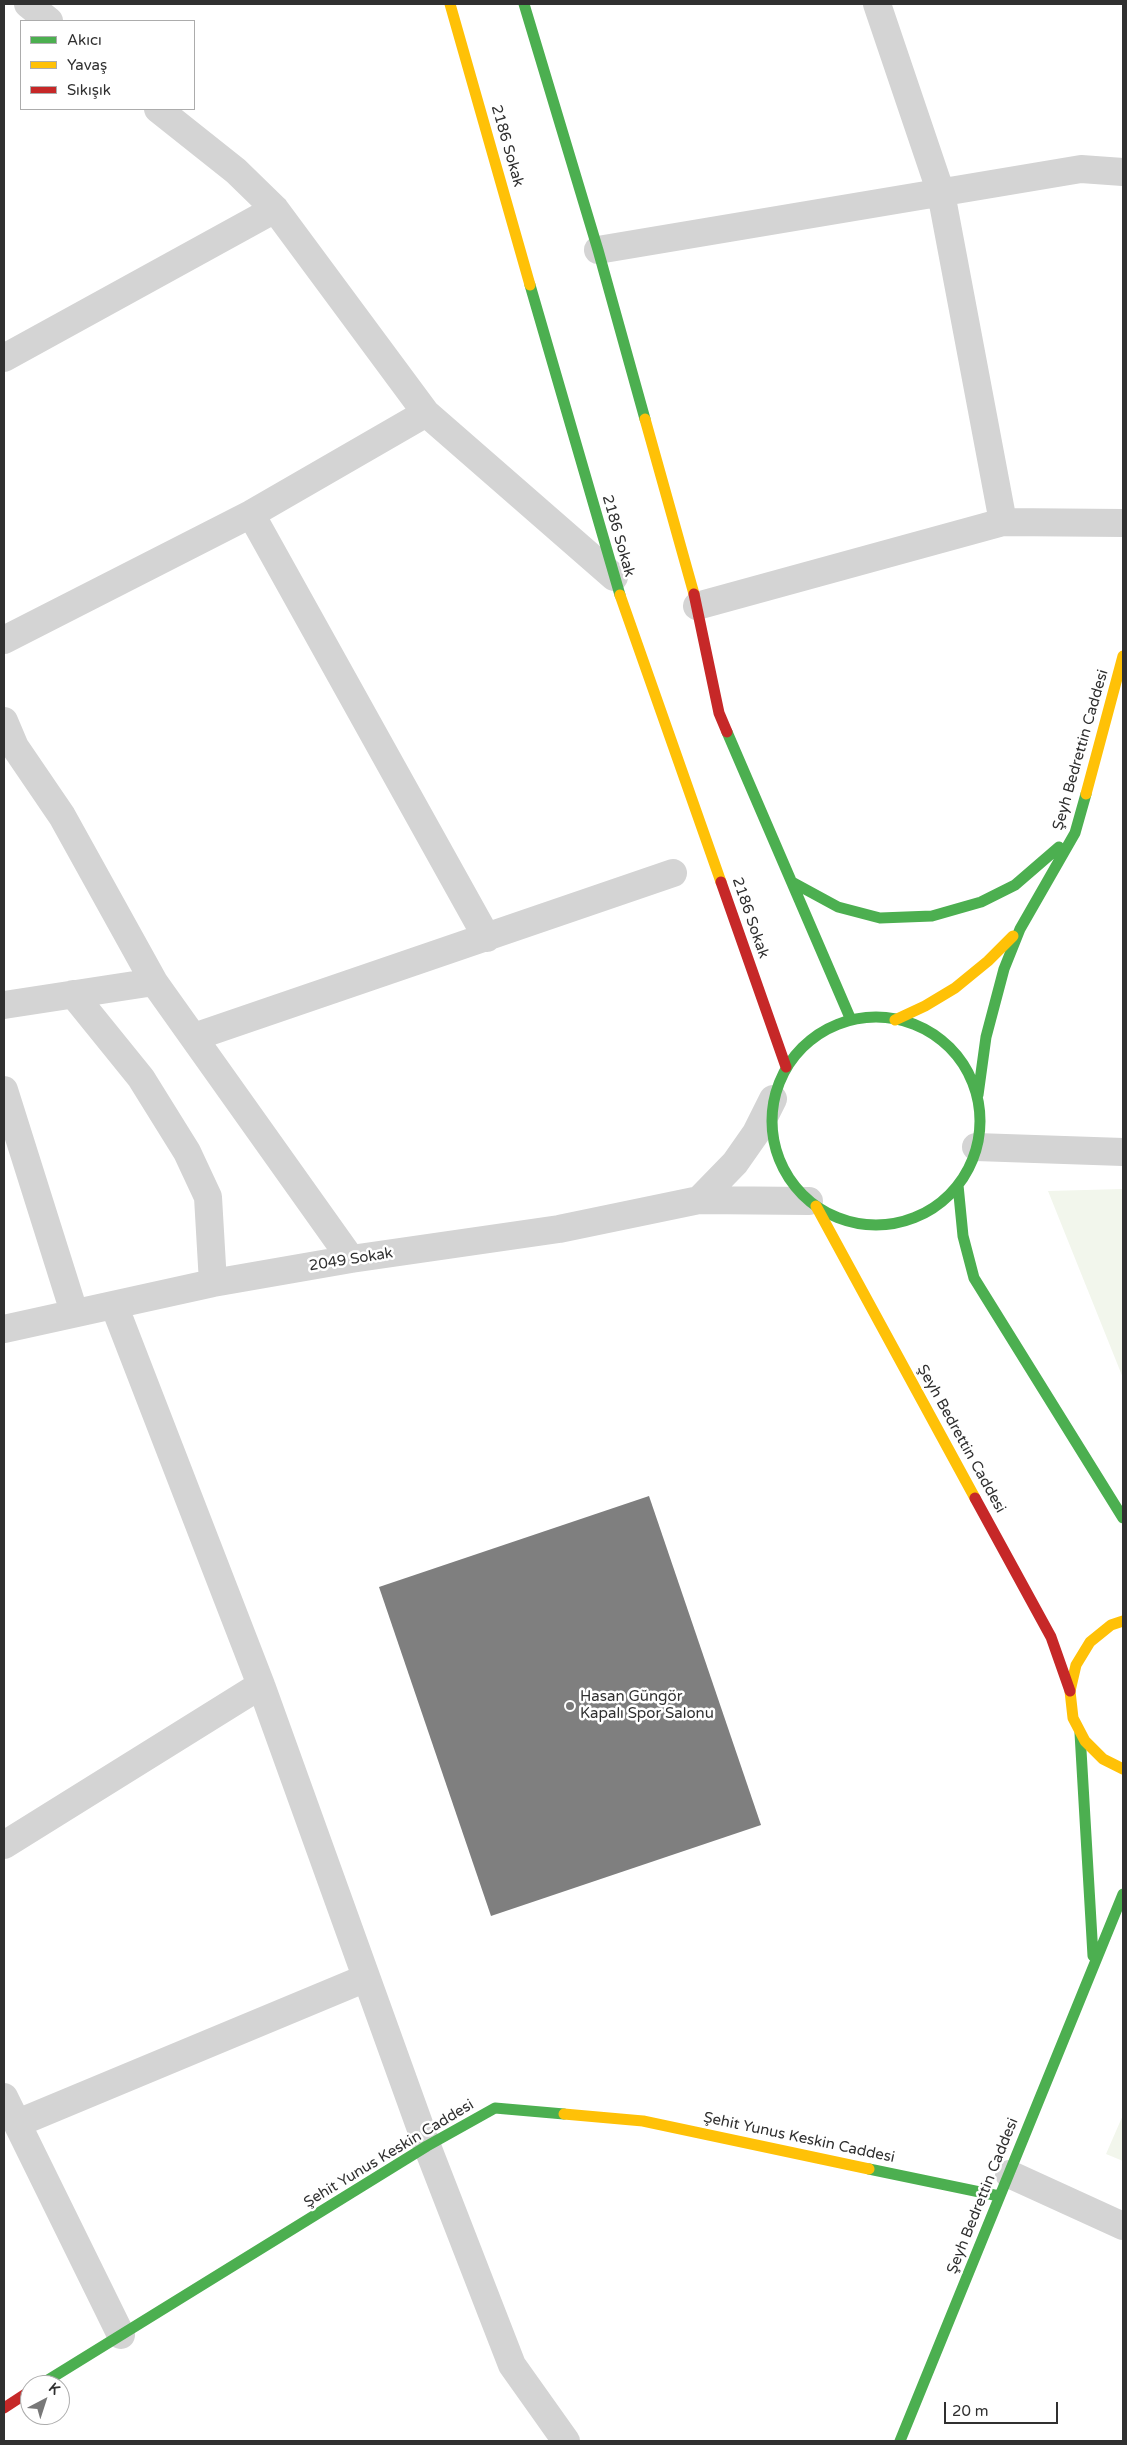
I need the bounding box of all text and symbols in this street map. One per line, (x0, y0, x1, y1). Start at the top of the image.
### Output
legend (20, 20, 195, 110)
text: Akıcı (67, 31, 102, 49)
text: Yavaş (67, 56, 107, 74)
text: Sıkışık (67, 81, 111, 99)
street label: 2186 Sokak (487, 103, 527, 189)
street label: 2186 Sokak (598, 493, 638, 579)
street label: Şeyh Bedrettin Caddesi (1049, 668, 1113, 832)
street label: 2186 Sokak (728, 875, 772, 961)
street label: 2049 Sokak (308, 1244, 394, 1276)
street label: Şeyh Bedrettin Caddesi (913, 1362, 1009, 1516)
place label: Hasan Güngör Kapalı Spor Salonu (580, 1688, 714, 1723)
marker: Hasan Güngör Kapalı Spor Salonu (564, 1700, 576, 1712)
street label: Şehit Yunus Keskin Caddesi (301, 2096, 477, 2212)
street label: Şehit Yunus Keskin Caddesi (702, 2109, 896, 2167)
street label: Şeyh Bedrettin Caddesi (943, 2115, 1023, 2277)
north arrow (20, 2375, 70, 2425)
text: K (45, 2379, 63, 2398)
scale bar (947, 2392, 1061, 2424)
text: 20 m (952, 2402, 989, 2420)

